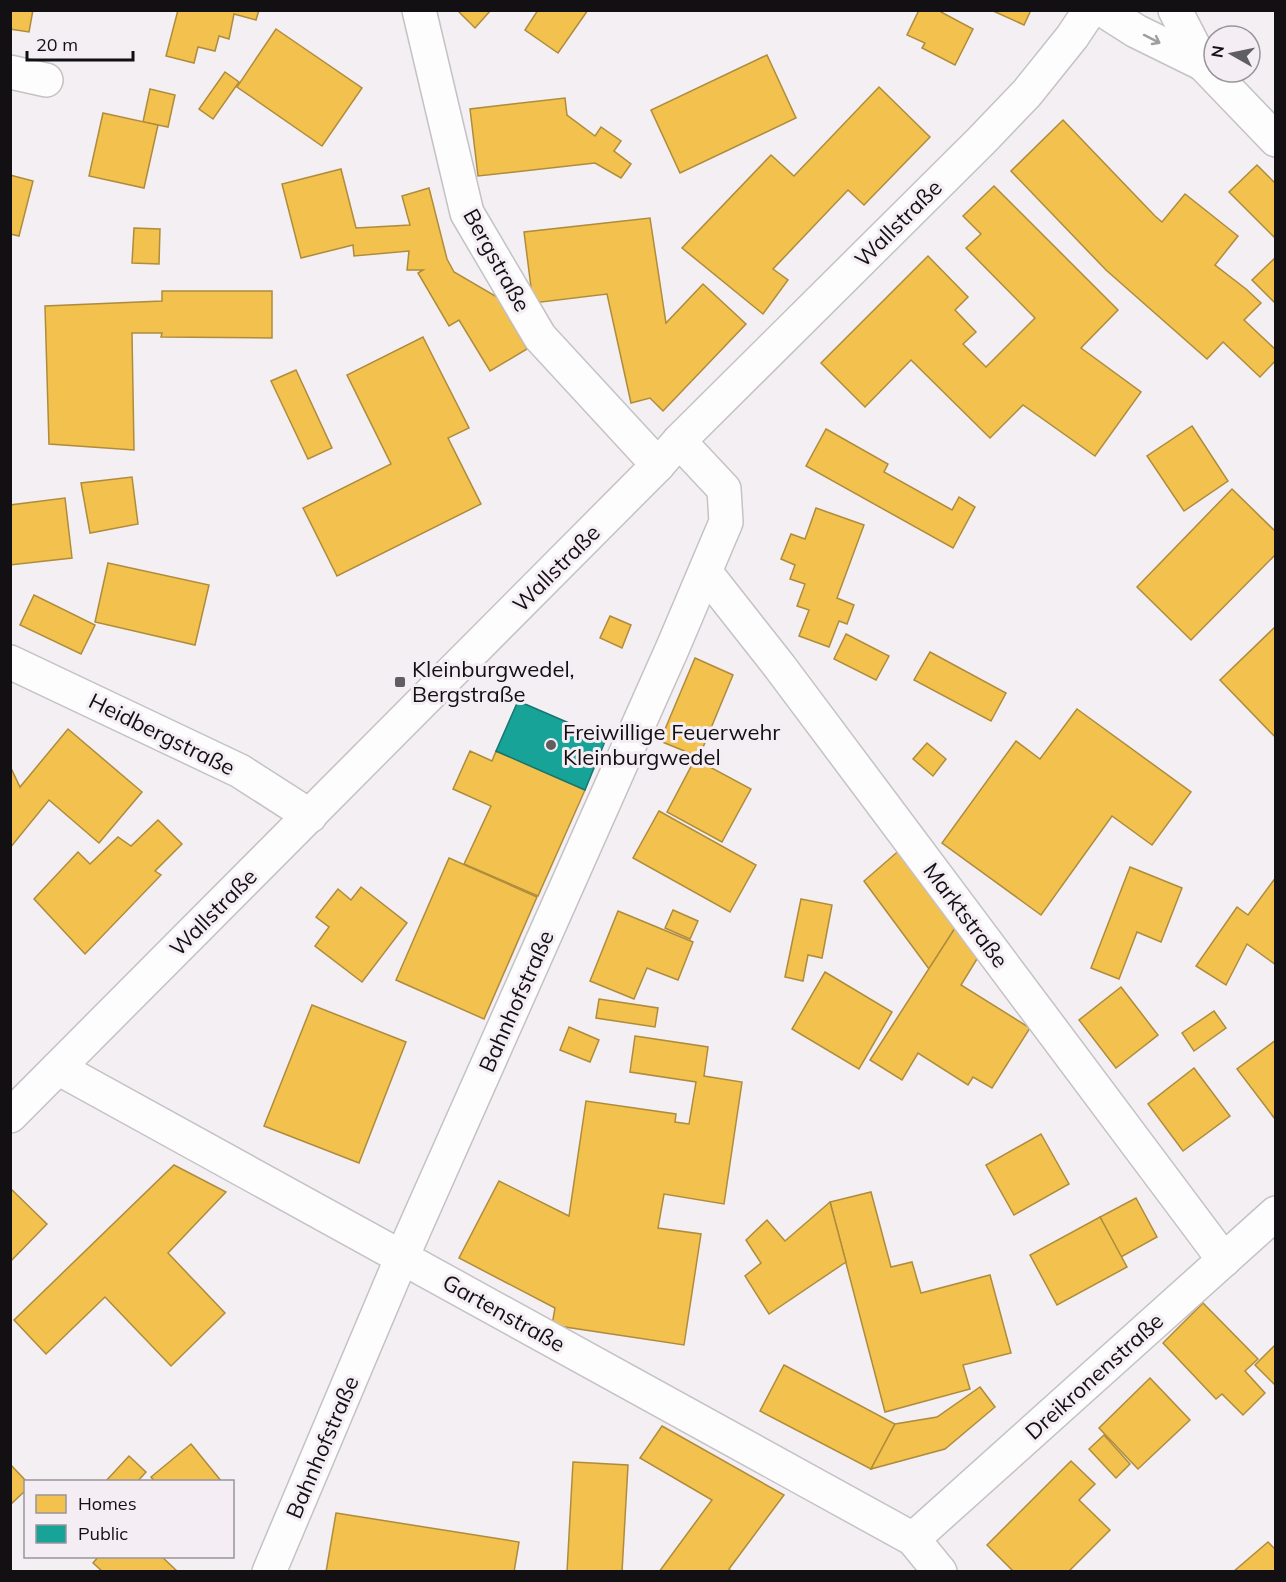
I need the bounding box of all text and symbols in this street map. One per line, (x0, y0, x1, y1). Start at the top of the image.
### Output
scale bar (27, 24, 134, 62)
north arrow (1202, 24, 1262, 84)
text: 20 m (36, 33, 78, 56)
one-way arrow (1143, 34, 1161, 45)
text: N (1206, 44, 1228, 59)
street label: Wallstraße (848, 173, 948, 273)
street label: Bergstraße (457, 204, 537, 316)
street label: Wallstraße (506, 518, 606, 618)
place label: Kleinburgwedel, Bergstraße (412, 655, 575, 708)
marker: Kleinburgwedel, Bergstraße (393, 675, 407, 689)
street label: Heidbergstraße (84, 687, 240, 781)
place label: Freiwillige Feuerwehr Kleinburgwedel (563, 718, 780, 771)
marker: Freiwillige Feuerwehr Kleinburgwedel (544, 738, 558, 752)
street label: Marktstraße (917, 857, 1015, 973)
street label: Wallstraße (163, 862, 263, 962)
street label: Bahnhofstraße (472, 926, 560, 1076)
street label: Gartenstraße (438, 1268, 570, 1358)
street label: Dreikronenstraße (1019, 1307, 1169, 1445)
street label: Bahnhofstraße (279, 1372, 365, 1522)
legend (24, 1480, 234, 1558)
text: Homes (78, 1492, 137, 1515)
text: Public (78, 1522, 128, 1545)

